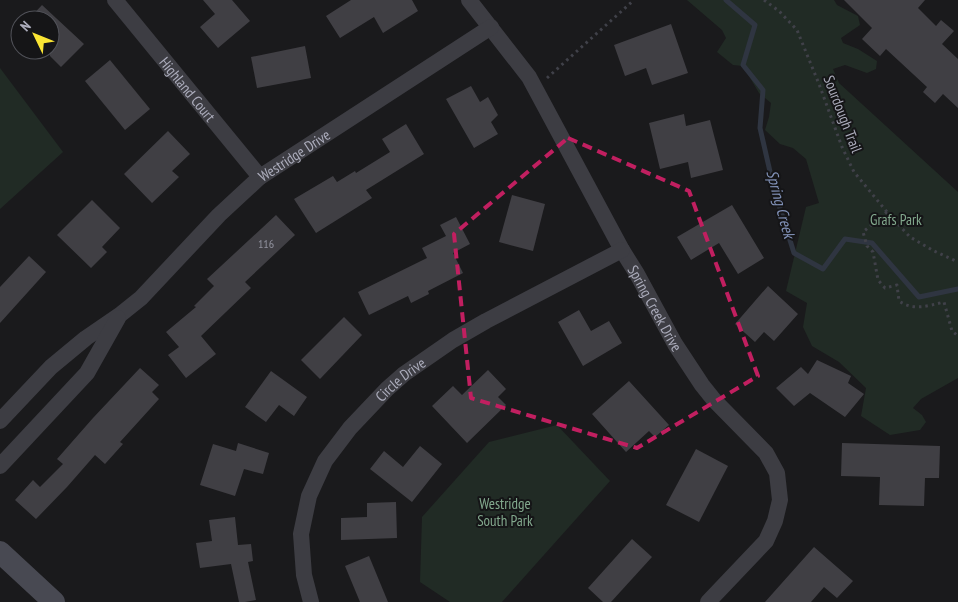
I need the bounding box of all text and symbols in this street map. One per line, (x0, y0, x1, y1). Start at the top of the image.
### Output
north arrow (10, 10, 60, 60)
text: N (16, 17, 35, 35)
street label: Highland Court (156, 53, 220, 125)
street label: Sourdough Trail (820, 73, 867, 156)
street label: Westridge Drive (254, 125, 333, 185)
water label: Spring Creek (762, 168, 800, 242)
park label: Grafs Park (870, 210, 922, 229)
house number: 116 (258, 236, 274, 251)
street label: Spring Creek Drive (624, 261, 687, 355)
street label: Circle Drive (371, 353, 429, 405)
park label: Westridge South Park (477, 494, 533, 530)

